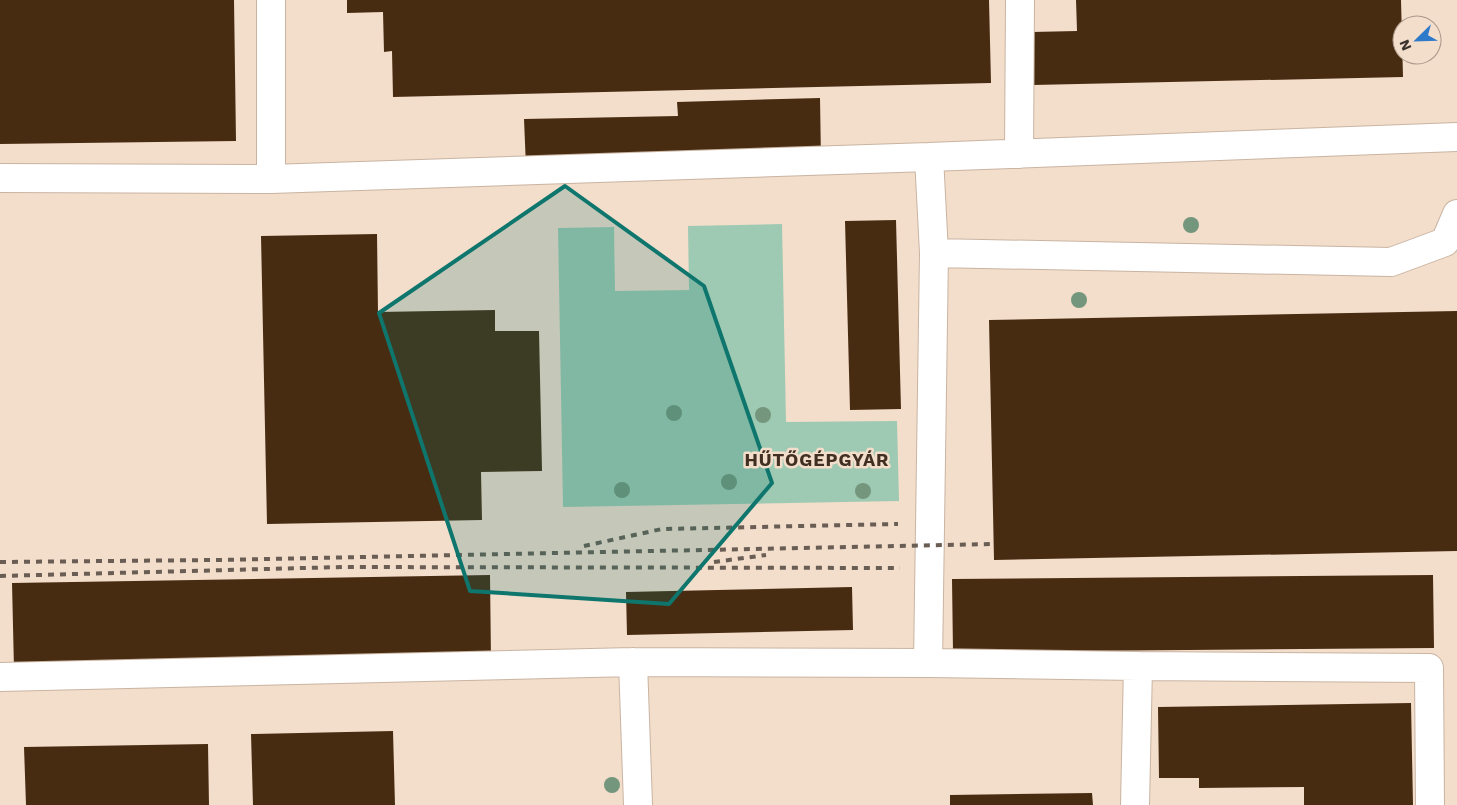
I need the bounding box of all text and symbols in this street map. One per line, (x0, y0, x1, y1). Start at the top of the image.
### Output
north arrow (1392, 15, 1442, 65)
text: N (1396, 37, 1414, 53)
district label: HŰTŐGÉPGYÁR (744, 449, 890, 470)

